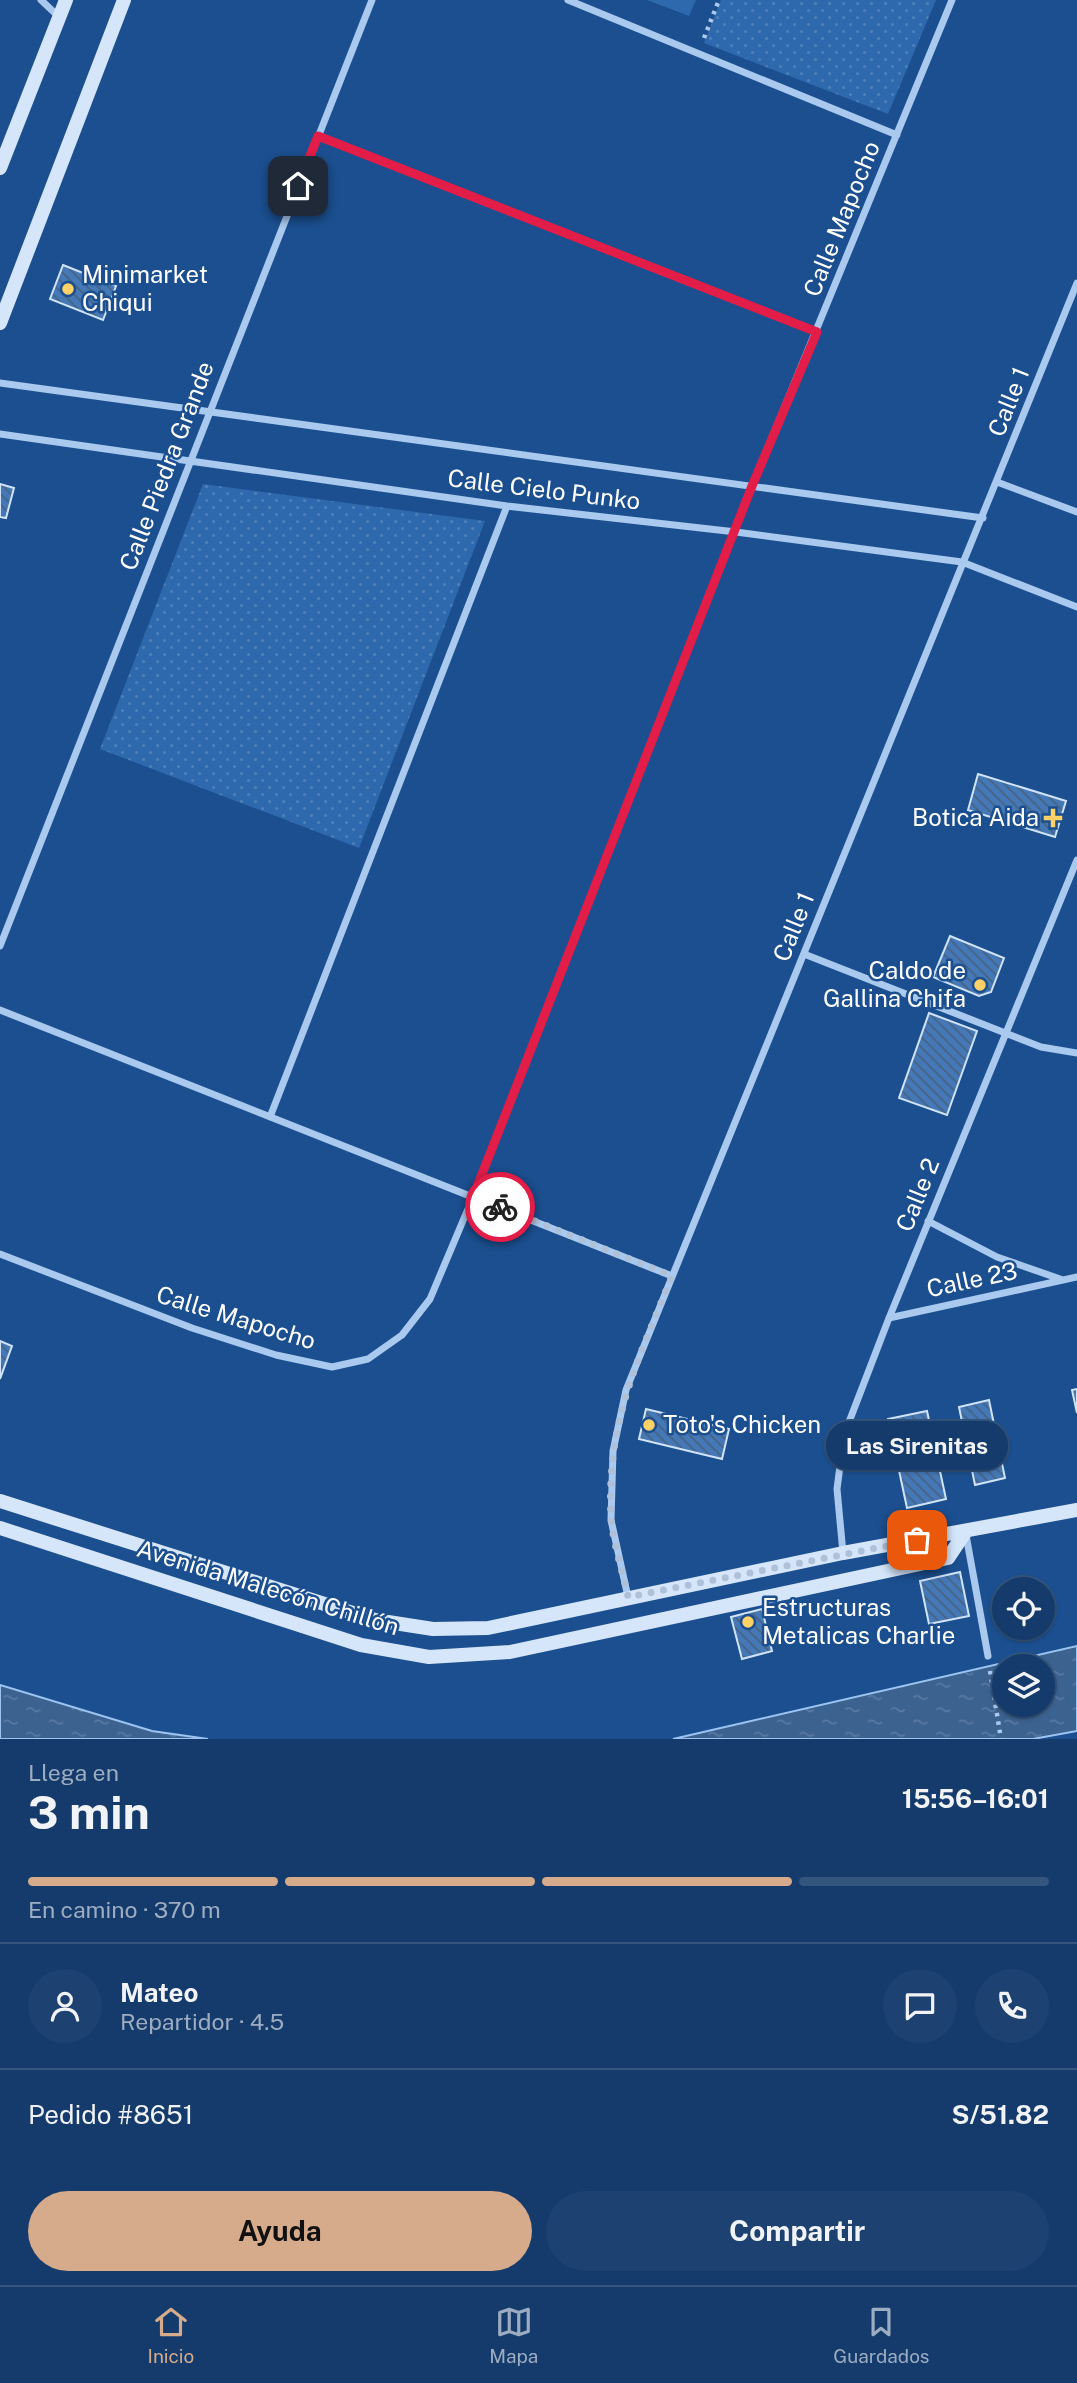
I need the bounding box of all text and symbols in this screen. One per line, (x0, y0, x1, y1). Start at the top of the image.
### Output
street label: Calle Mapocho (797, 137, 885, 300)
pin (268, 156, 328, 216)
icon: home (279, 167, 317, 205)
place label: Minimarket Chiqui (82, 260, 208, 316)
marker: Minimarket Chiqui (60, 281, 76, 297)
street label: Calle Piedra Grande (113, 357, 219, 574)
street label: Calle 1 (982, 363, 1035, 440)
street label: Calle Cielo Punko (446, 463, 642, 515)
place label: Botica Aida (912, 803, 1039, 831)
marker: Botica Aida (1045, 810, 1061, 826)
street label: Calle 1 (767, 888, 820, 965)
place label: Caldo de Gallina Chifa (823, 956, 966, 1012)
marker: Caldo de Gallina Chifa (972, 977, 988, 993)
street label: Calle 2 (890, 1154, 944, 1235)
courier (465, 1172, 535, 1242)
icon: bike (481, 1188, 519, 1226)
street label: Calle 23 (924, 1256, 1020, 1302)
street label: Calle Mapocho (153, 1280, 319, 1355)
place label: Toto's Chicken (663, 1410, 821, 1438)
marker: Toto's Chicken (641, 1417, 657, 1433)
callout: Las Sirenitas (826, 1421, 1008, 1470)
text: Las Sirenitas (846, 1432, 988, 1459)
pin (887, 1510, 947, 1570)
icon: bag (898, 1521, 936, 1559)
street label: Avenida Malecón Chillón (134, 1534, 403, 1640)
map controls (992, 1577, 1055, 1717)
button: locate (992, 1577, 1055, 1640)
place label: Estructuras Metalicas Charlie (762, 1593, 955, 1649)
marker: Estructuras Metalicas Charlie (740, 1614, 756, 1630)
button: layers (992, 1654, 1055, 1717)
text: Llega en (28, 1759, 119, 1786)
text: 15:56–16:01 (902, 1783, 1049, 1814)
text: 3 min (28, 1785, 150, 1839)
text: En camino · 370 m (28, 1896, 221, 1923)
button: person (28, 1969, 102, 2043)
button: chat (883, 1969, 957, 2043)
button: phone (975, 1969, 1049, 2043)
text: Mateo (120, 1977, 198, 2008)
text: Repartidor · 4.5 (120, 2008, 284, 2035)
text: Pedido #8651 (28, 2099, 193, 2130)
text: S/51.82 (951, 2099, 1049, 2130)
button: Ayuda (28, 2191, 532, 2271)
button: Compartir (546, 2191, 1049, 2271)
tab: Inicio (148, 2303, 194, 2367)
tab: Mapa (489, 2303, 538, 2367)
tab: Guardados (833, 2303, 929, 2367)

